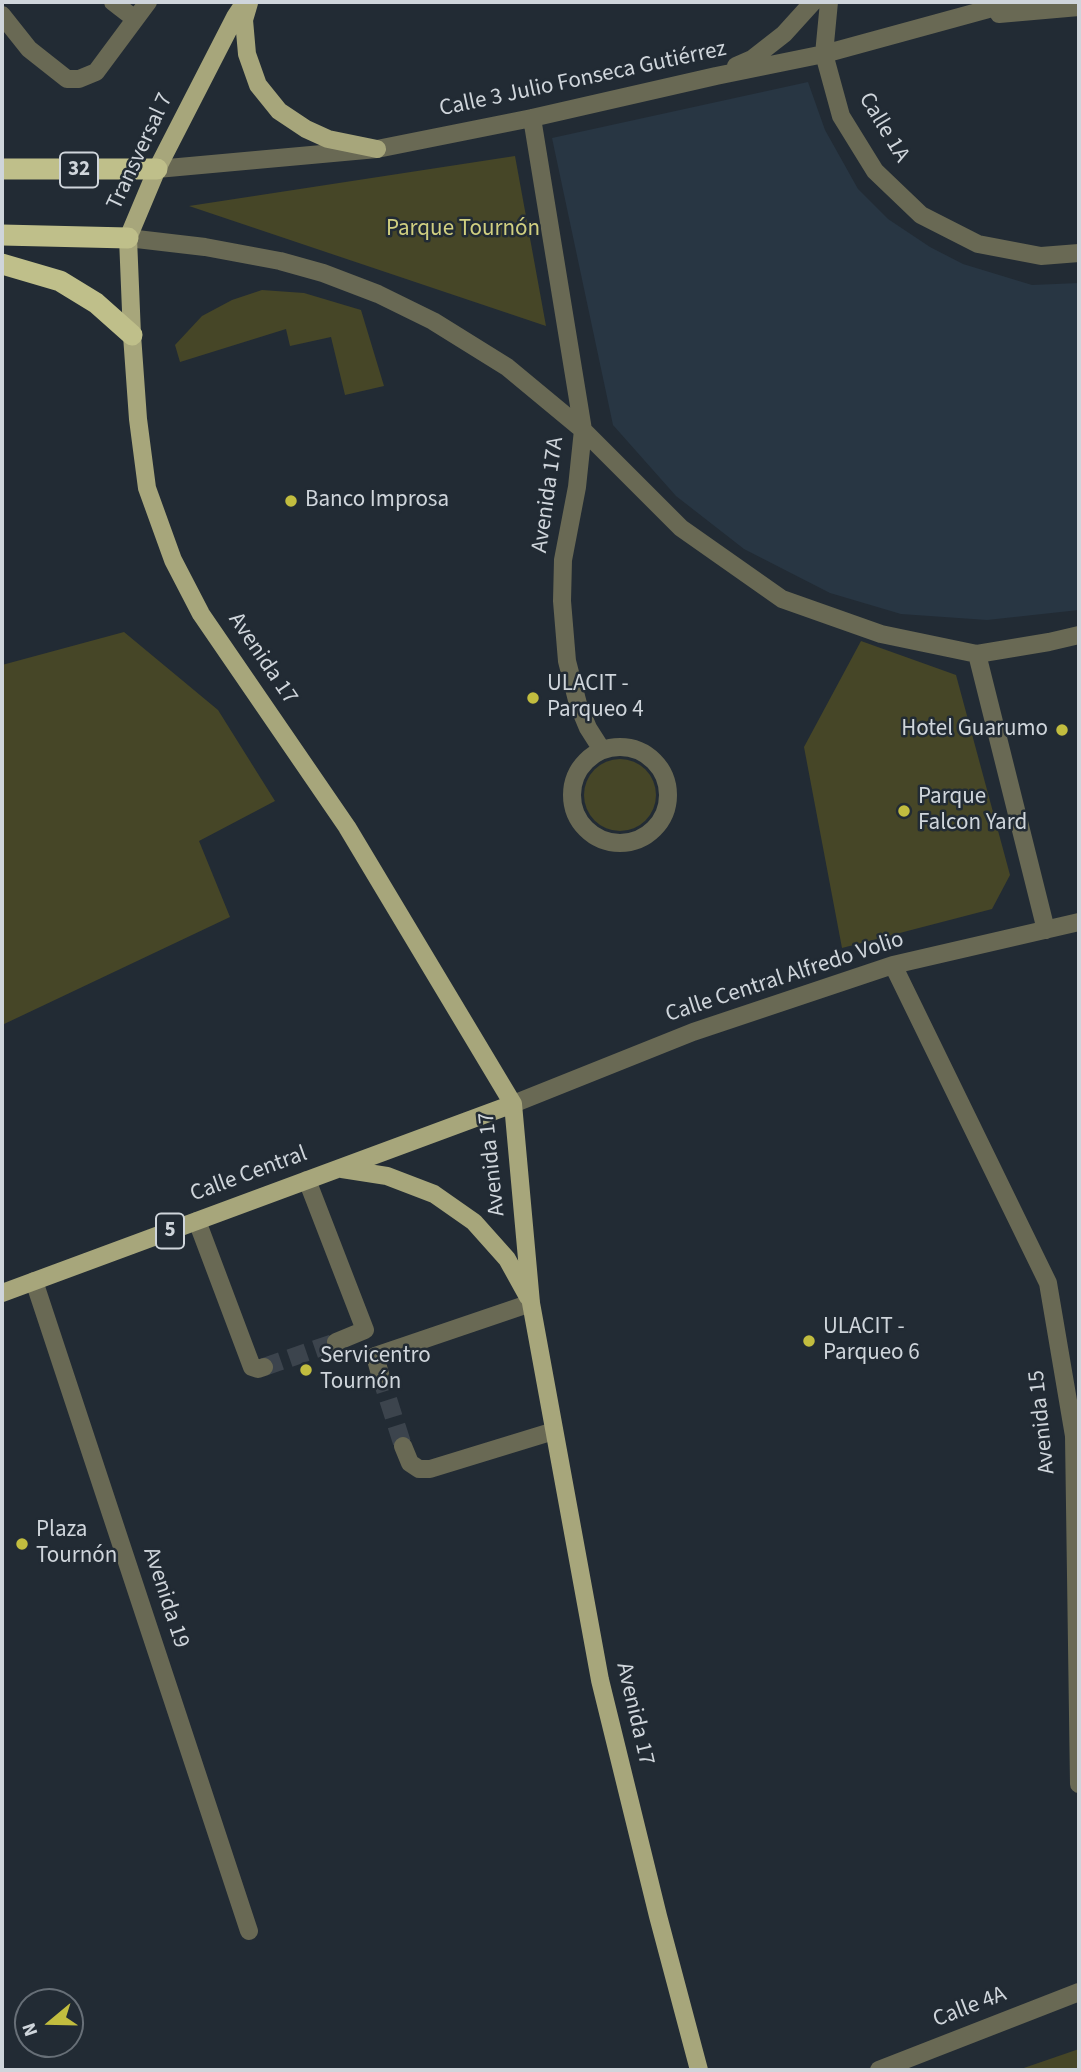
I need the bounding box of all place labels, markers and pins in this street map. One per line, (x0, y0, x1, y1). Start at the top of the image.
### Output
place label: Banco Improsa (305, 487, 449, 515)
marker: Banco Improsa (283, 493, 299, 509)
place label: ULACIT - Parqueo 4 (547, 671, 644, 725)
marker: ULACIT - Parqueo 4 (525, 690, 541, 706)
place label: Hotel Guarumo (901, 716, 1048, 744)
marker: Hotel Guarumo (1054, 722, 1070, 738)
place label: Parque Falcon Yard (918, 784, 1027, 838)
marker: Parque Falcon Yard (896, 803, 912, 819)
place label: ULACIT - Parqueo 6 (823, 1314, 920, 1368)
marker: ULACIT - Parqueo 6 (801, 1333, 817, 1349)
place label: Servicentro Tournón (320, 1343, 431, 1397)
marker: Servicentro Tournón (298, 1362, 314, 1378)
place label: Plaza Tournón (36, 1517, 117, 1571)
marker: Plaza Tournón (14, 1536, 30, 1552)

